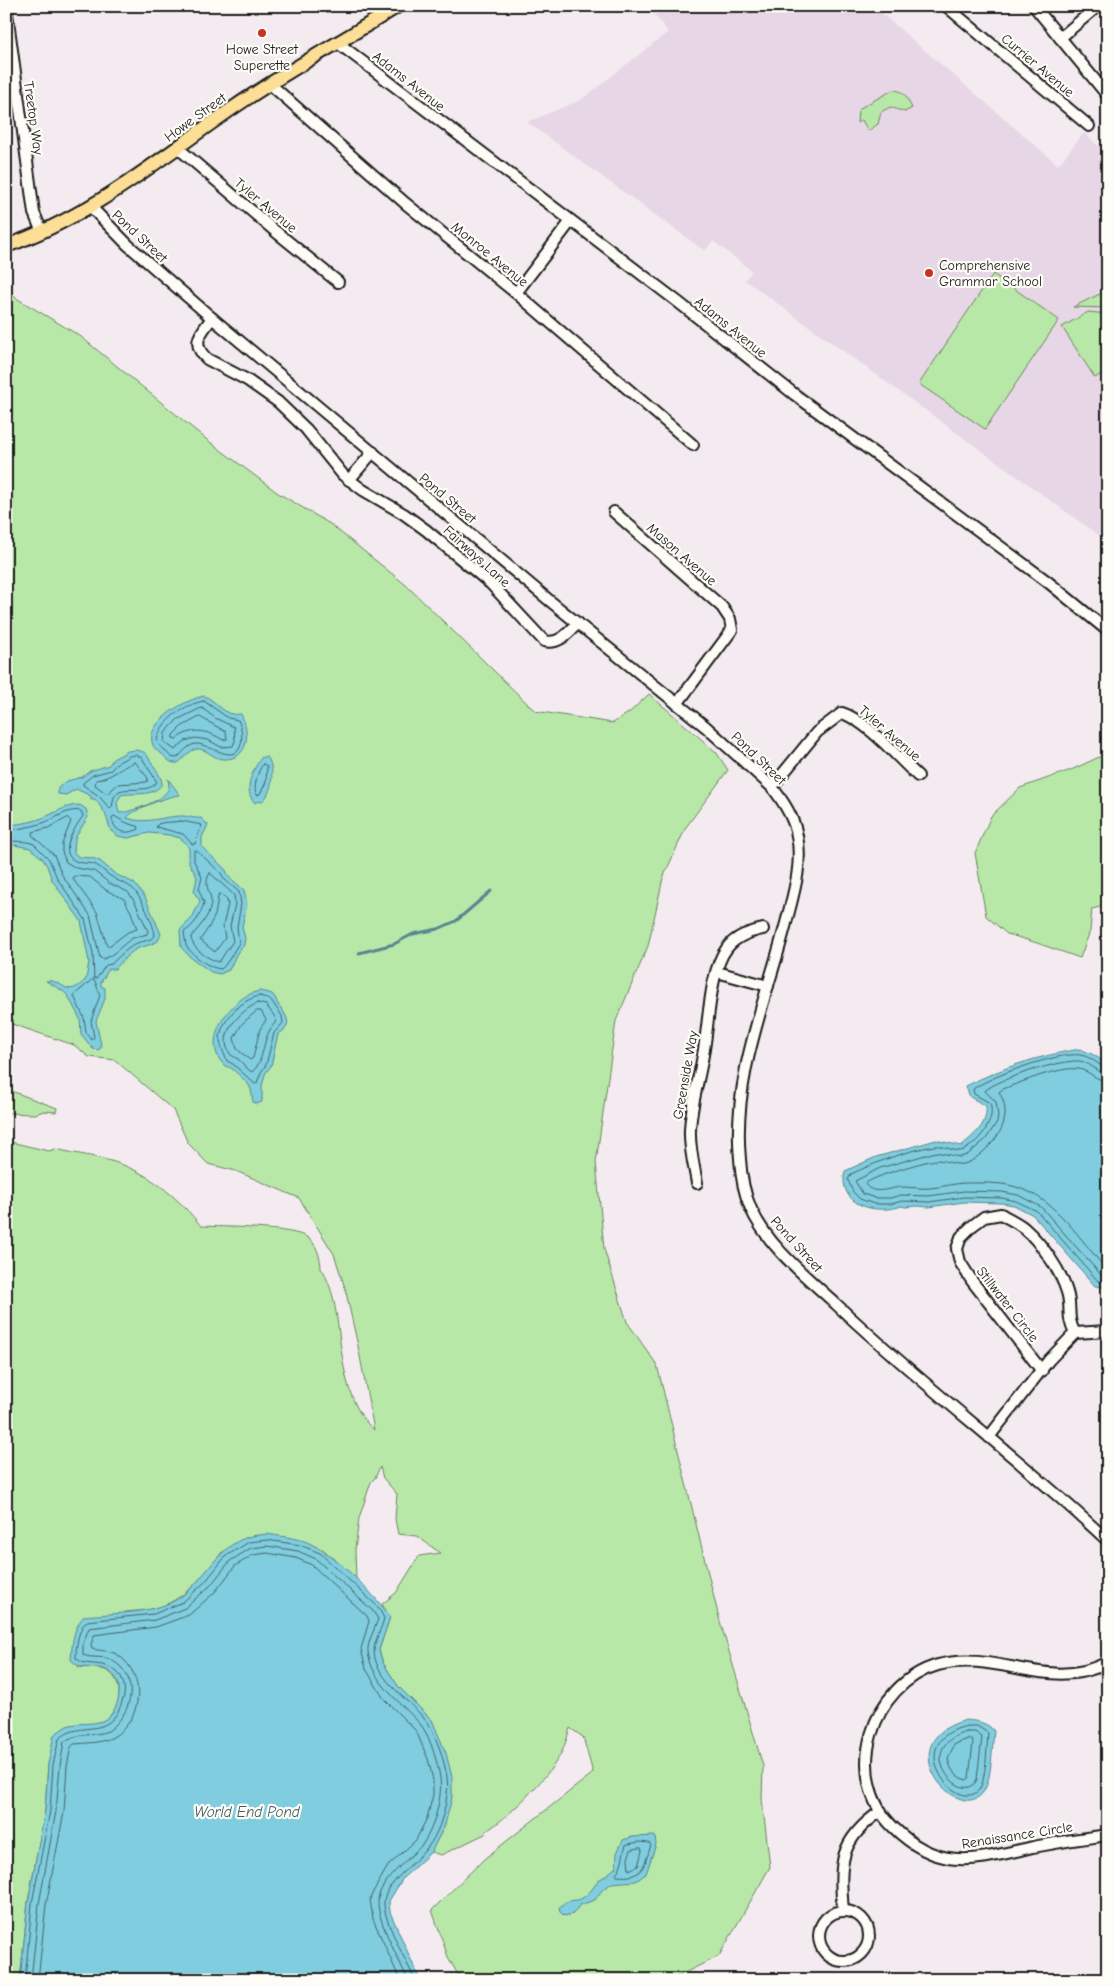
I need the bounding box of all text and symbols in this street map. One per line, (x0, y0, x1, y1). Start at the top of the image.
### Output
marker: Howe Street Superette (256, 27, 268, 39)
street label: Currier Avenue (998, 30, 1078, 101)
place label: Howe Street Superette (226, 41, 299, 74)
street label: Adams Avenue (369, 48, 448, 115)
street label: Treetop Way (20, 80, 47, 157)
street label: Howe Street (161, 89, 230, 146)
street label: Tyler Avenue (231, 174, 300, 236)
street label: Pond Street (108, 206, 172, 267)
street label: Monroe Avenue (448, 218, 532, 291)
place label: Comprehensive Grammar School (939, 257, 1042, 290)
marker: Comprehensive Grammar School (923, 267, 935, 279)
street label: Adams Avenue (691, 293, 770, 362)
street label: Pond Street (416, 470, 481, 528)
street label: Mason Avenue (643, 519, 720, 589)
street label: Fairways Lane (440, 522, 514, 591)
street label: Tyler Avenue (855, 702, 924, 765)
street label: Pond Street (728, 728, 790, 789)
street label: Greenside Way (669, 1029, 702, 1121)
street label: Pond Street (767, 1213, 827, 1277)
street label: Stillwater Circle (973, 1263, 1042, 1345)
water label: World End Pond (194, 1803, 301, 1821)
street label: Renaissance Circle (960, 1818, 1074, 1853)

